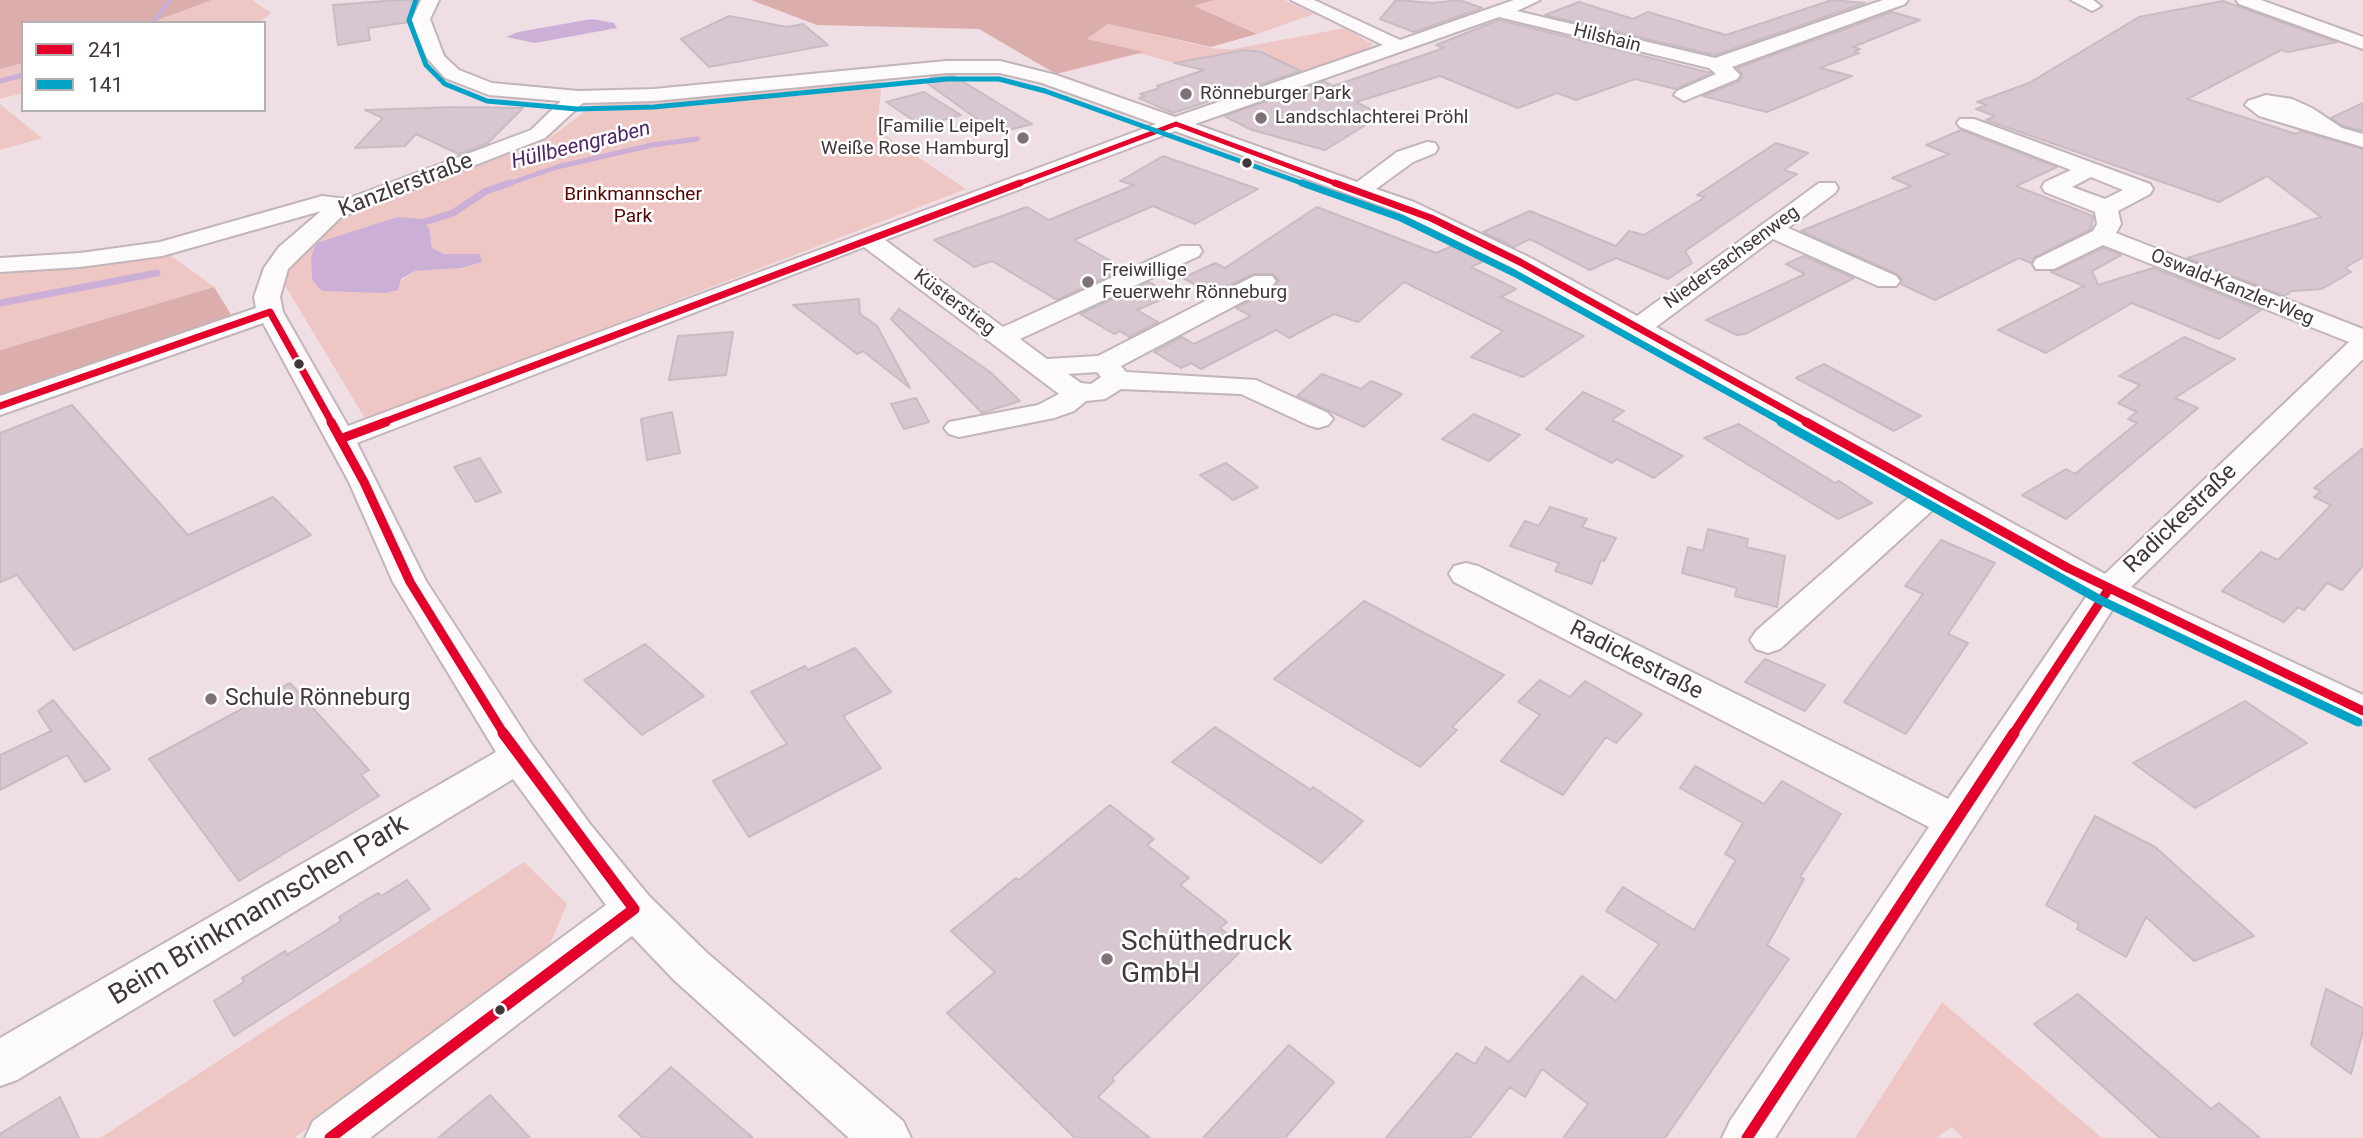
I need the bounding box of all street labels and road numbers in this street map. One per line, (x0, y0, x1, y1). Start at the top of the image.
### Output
street label: Hilshain (1571, 20, 1643, 58)
street label: Kanzlerstraße (335, 148, 477, 224)
street label: Niedersachsenweg (1660, 201, 1804, 315)
street label: Oswald-Kanzler-Weg (2147, 245, 2317, 331)
street label: Küsterstieg (909, 265, 999, 341)
street label: Radickestraße (2119, 458, 2243, 580)
street label: Radickestraße (1565, 616, 1707, 706)
street label: Beim Brinkmannschen Park (103, 808, 415, 1014)

